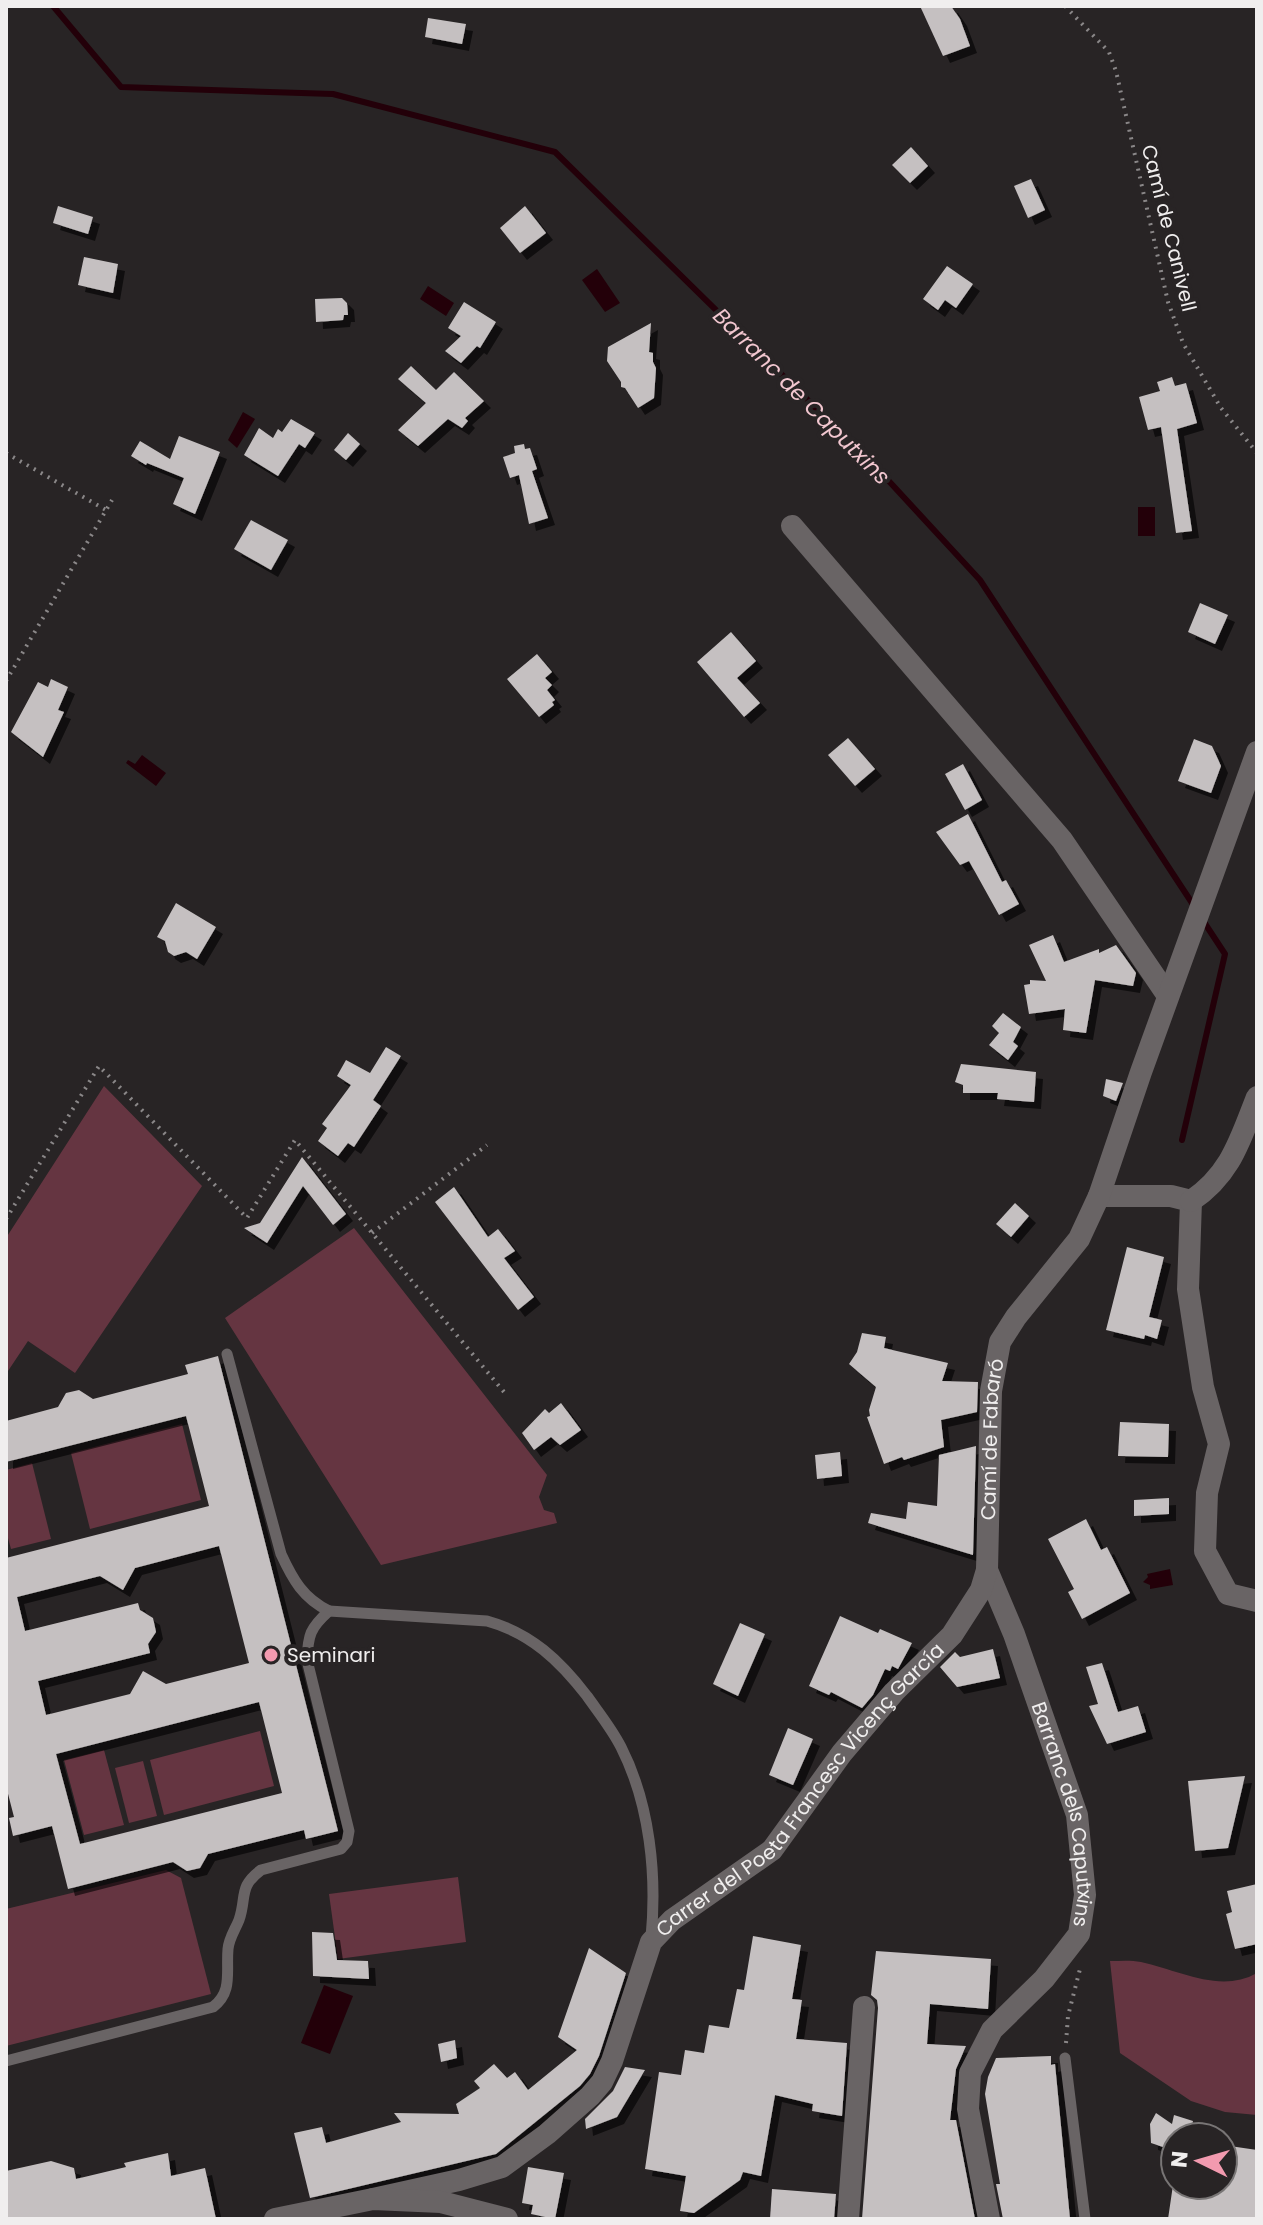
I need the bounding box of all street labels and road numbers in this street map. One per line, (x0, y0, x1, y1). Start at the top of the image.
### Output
street label: Camí de Canivell (1135, 142, 1203, 314)
street label: Camí de Fabaró (974, 1356, 1011, 1520)
street label: Carrer del Poeta Francesc Vicenç García (649, 1636, 950, 1943)
street label: Barranc dels Caputxins (1025, 1698, 1099, 1929)

